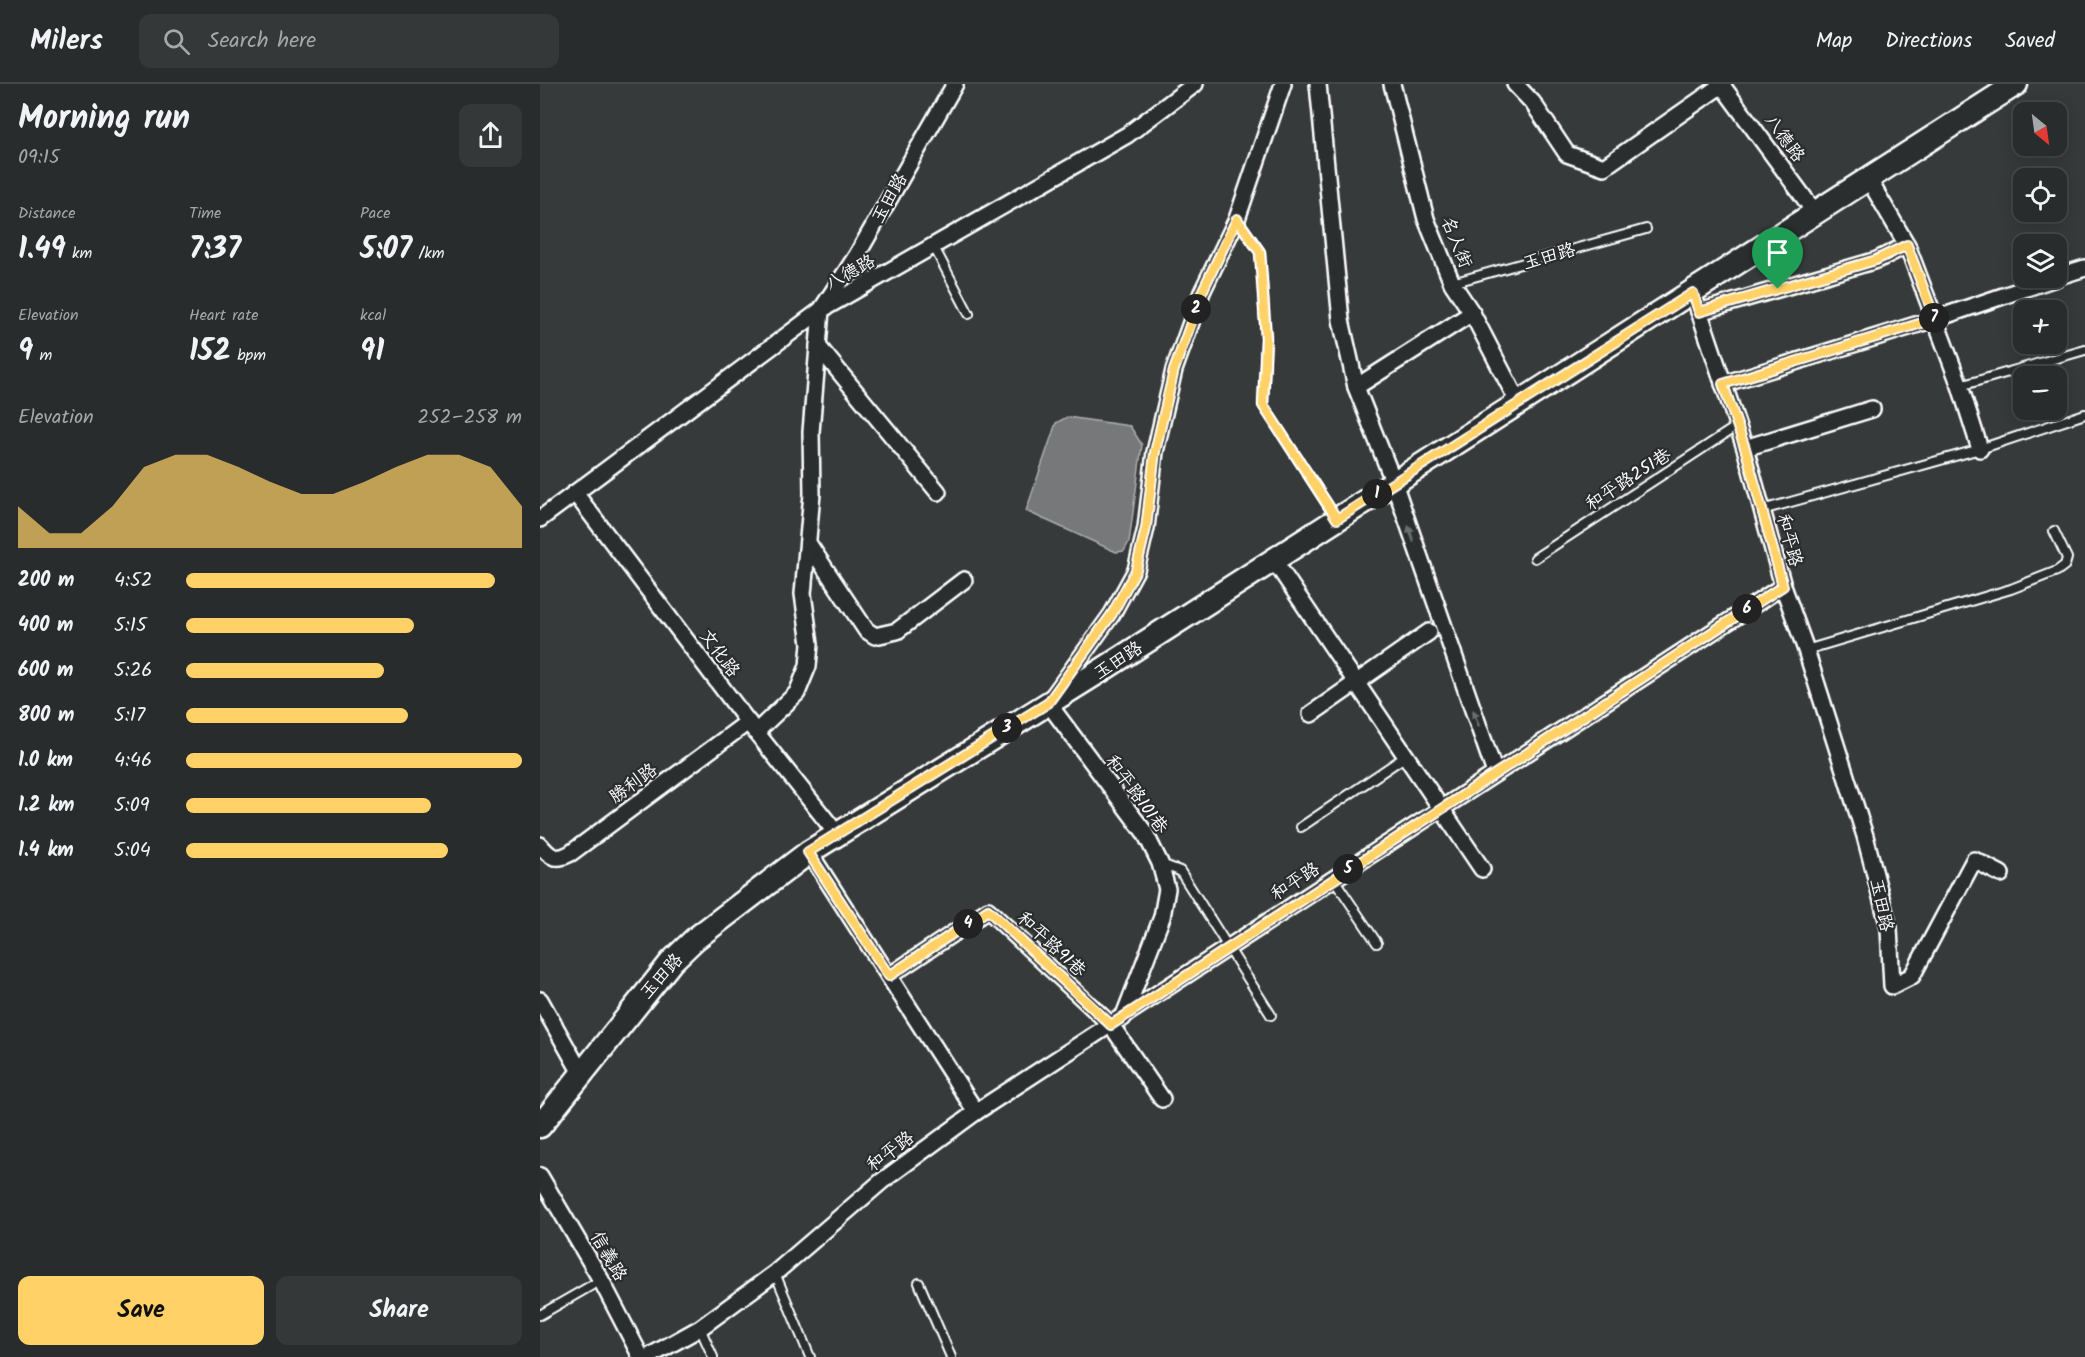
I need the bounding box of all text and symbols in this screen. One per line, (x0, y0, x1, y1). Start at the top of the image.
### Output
search box (139, 14, 559, 68)
text: Milers (30, 19, 103, 64)
text: Search here (208, 24, 316, 59)
icon: search (160, 25, 193, 58)
text: Map (1816, 25, 1852, 58)
text: Directions (1885, 25, 1972, 58)
text: Saved (2005, 25, 2055, 58)
text: Morning run (18, 93, 190, 146)
north arrow (2013, 102, 2067, 156)
map controls (2013, 102, 2067, 420)
button: share (459, 104, 522, 167)
street label: 八德路 (1756, 109, 1811, 169)
text: 09:15 (18, 142, 60, 174)
street label: 玉田路 (865, 168, 916, 229)
button: locate (2013, 168, 2067, 222)
text: Distance (18, 201, 76, 226)
text: Time (189, 201, 221, 226)
text: Pace (360, 201, 391, 226)
street label: 名人街 (1432, 212, 1479, 273)
text: 1.49 (18, 226, 66, 274)
text: 7:37 (189, 226, 241, 274)
text: 5:07 (360, 226, 412, 274)
pin (1752, 227, 1803, 289)
button: layers (2013, 234, 2067, 288)
street label: 玉田路 (1519, 236, 1579, 279)
icon: arrive (1761, 236, 1794, 269)
text: km (66, 241, 92, 266)
text: /km (412, 241, 444, 266)
street label: 八德路 (820, 248, 881, 299)
pin: 2 (1181, 294, 1211, 324)
text: 2 (1191, 296, 1201, 321)
button: + (2013, 300, 2067, 354)
text: Elevation (18, 303, 79, 328)
text: Heart rate (189, 303, 259, 328)
text: kcal (360, 303, 386, 328)
pin: 7 (1919, 303, 1949, 333)
text: 7 (1930, 305, 1938, 330)
text: 9 (18, 328, 33, 376)
text: 152 (189, 328, 231, 376)
text: 91 (360, 328, 384, 376)
text: m (33, 343, 52, 368)
text: bpm (231, 343, 266, 368)
button: − (2013, 366, 2067, 420)
text: Elevation (18, 402, 94, 434)
text: 252–258 m (417, 402, 522, 434)
street label: 和平路251巷 (1580, 441, 1678, 519)
pin: 1 (1362, 479, 1392, 509)
text: 1 (1375, 481, 1379, 506)
street label: 和平路 (1768, 511, 1810, 570)
one-way arrow (1406, 525, 1416, 543)
text: 200 m (18, 565, 74, 597)
text: 4:52 (114, 565, 152, 597)
pin: 6 (1732, 594, 1762, 624)
text: 6 (1743, 596, 1751, 621)
text: 400 m (18, 610, 74, 642)
text: 5:15 (114, 610, 147, 642)
street label: 文化路 (691, 624, 747, 684)
street label: 玉田路 (1088, 634, 1149, 688)
text: 600 m (18, 655, 73, 687)
text: 5:26 (114, 655, 152, 687)
text: 800 m (18, 700, 74, 732)
text: 5:17 (114, 700, 145, 732)
one-way arrow (1471, 709, 1481, 727)
pin: 3 (992, 713, 1022, 743)
text: 3 (1003, 715, 1011, 740)
text: 1.0 km (18, 745, 73, 777)
text: 4:46 (114, 745, 152, 777)
street label: 和平路101巷 (1097, 749, 1175, 841)
street label: 勝利路 (604, 757, 664, 812)
text: 1.2 km (18, 790, 74, 822)
text: 5:09 (114, 790, 149, 822)
text: 1.4 km (18, 835, 74, 867)
text: 5:04 (114, 835, 151, 867)
pin: 5 (1333, 854, 1363, 884)
street label: 和平路 (1265, 855, 1326, 909)
text: 5 (1344, 856, 1352, 881)
street label: 玉田路 (1861, 876, 1900, 935)
street label: 和平路91巷 (1009, 905, 1092, 985)
pin: 4 (953, 909, 983, 939)
text: 4 (964, 911, 972, 936)
street label: 玉田路 (633, 947, 691, 1007)
street label: 和平路 (861, 1124, 921, 1180)
street label: 信義路 (582, 1226, 634, 1287)
button: Save (18, 1276, 264, 1345)
button: Share (276, 1276, 522, 1345)

